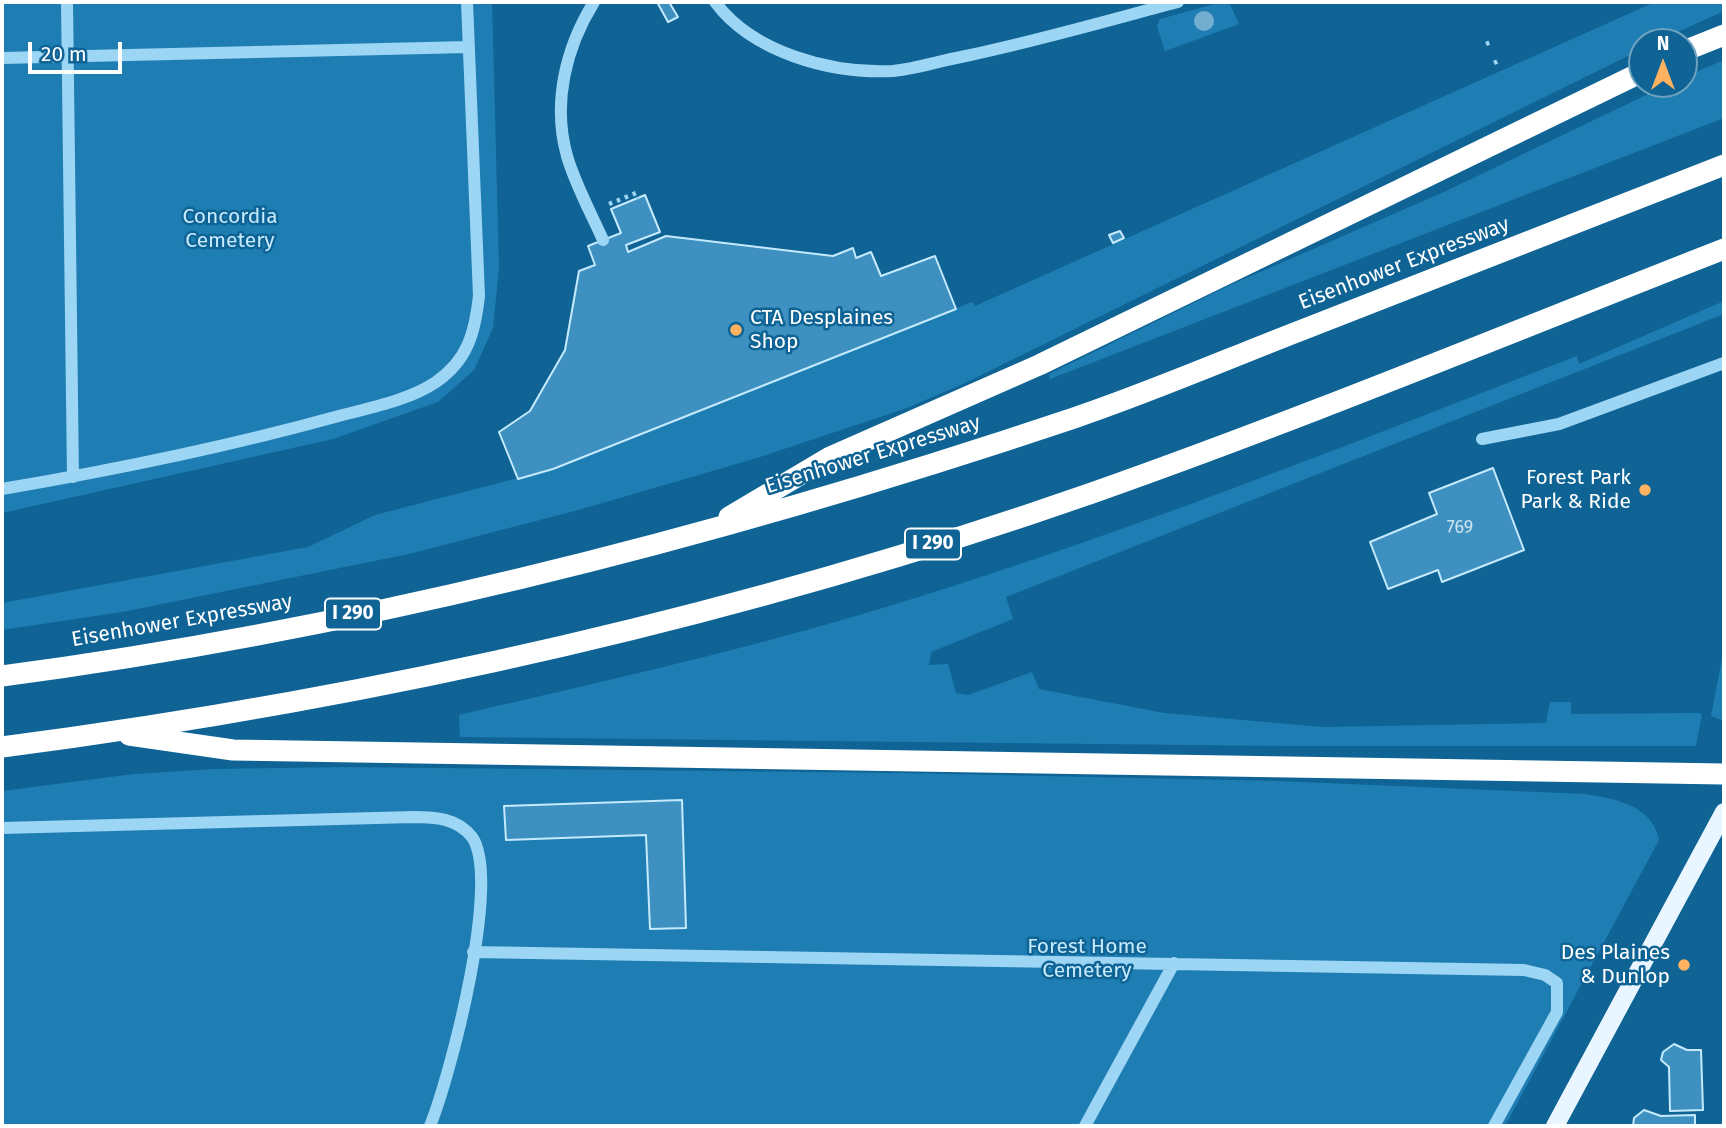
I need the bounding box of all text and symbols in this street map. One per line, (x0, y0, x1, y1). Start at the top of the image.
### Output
scale bar (32, 28, 126, 72)
north arrow (1628, 28, 1698, 98)
text: N (1657, 32, 1669, 55)
text: 20 m (41, 41, 87, 67)
park label: Concordia Cemetery (182, 204, 278, 254)
street label: Eisenhower Expressway (1295, 212, 1513, 316)
place label: CTA Desplaines Shop (750, 305, 893, 355)
marker: CTA Desplaines Shop (728, 322, 744, 338)
street label: Eisenhower Expressway (762, 410, 984, 500)
place label: Forest Park Park & Ride (1521, 465, 1631, 515)
marker: Forest Park Park & Ride (1637, 482, 1653, 498)
house number: 769 (1447, 517, 1473, 539)
road number: I 290 (905, 528, 961, 559)
street label: Eisenhower Expressway (70, 589, 294, 653)
road number: I 290 (325, 598, 381, 629)
park label: Forest Home Cemetery (1027, 934, 1147, 984)
place label: Des Plaines & Dunlop (1561, 940, 1670, 990)
marker: Des Plaines & Dunlop (1676, 957, 1692, 973)

